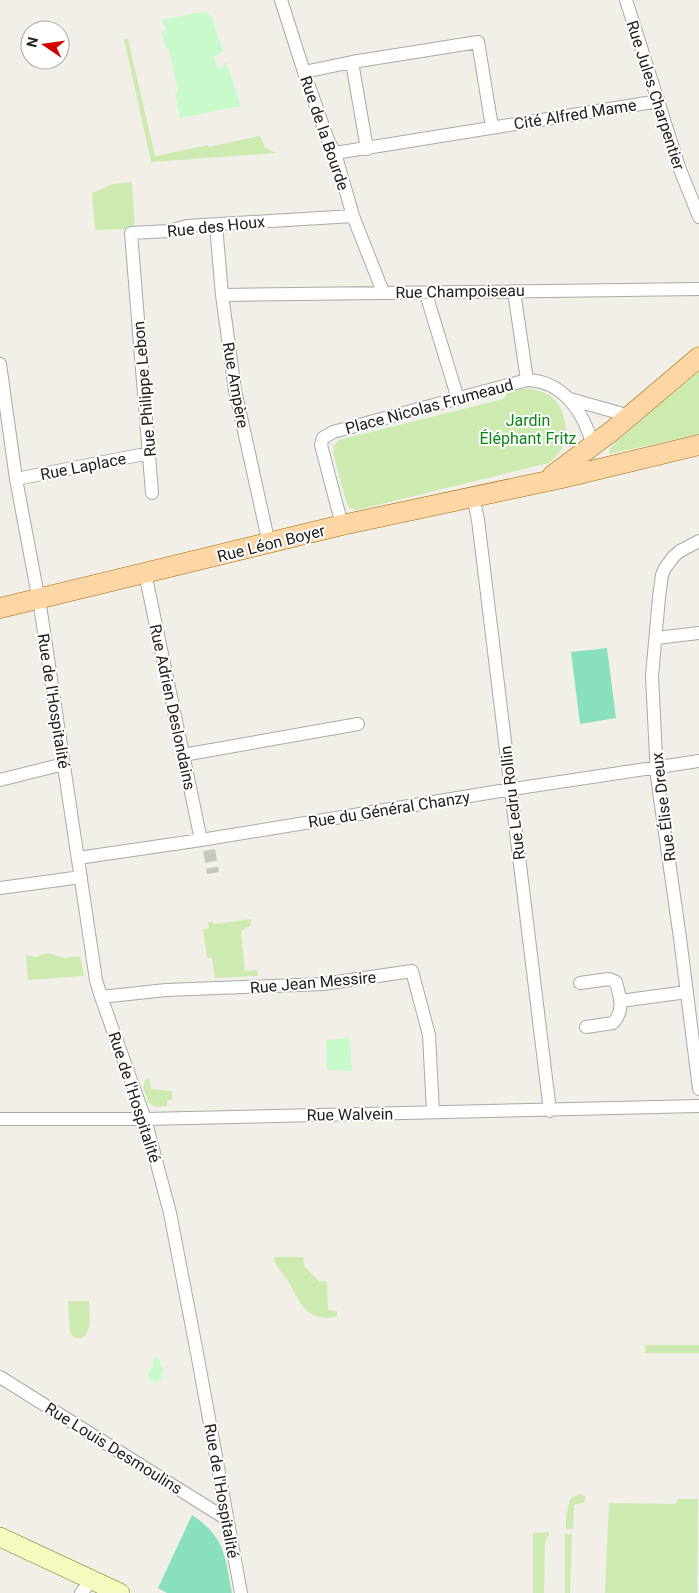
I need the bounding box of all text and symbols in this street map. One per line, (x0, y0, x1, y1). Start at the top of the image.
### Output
street label: Rue Jules Charpentier (622, 18, 689, 173)
north arrow (20, 20, 70, 70)
text: N (23, 35, 41, 49)
street label: Rue de la Bourde (296, 73, 353, 193)
street label: Cité Alfred Mame (512, 95, 638, 134)
street label: Rue des Houx (166, 212, 266, 241)
street label: Rue Champoiseau (395, 281, 525, 302)
street label: Rue Philippe Lebon (129, 320, 160, 458)
street label: Rue Ampère (219, 341, 252, 429)
street label: Place Nicolas Frumeaud (343, 375, 515, 438)
park label: Jardin Éléphant Fritz (479, 411, 577, 448)
street label: Rue Laplace (39, 449, 128, 484)
street label: Rue Léon Boyer (215, 521, 328, 566)
street label: Rue Adrien Deslondains (146, 622, 199, 792)
street label: Rue de l'Hospitalité (33, 632, 74, 770)
street label: Rue Ledru Rollin (496, 745, 529, 861)
street label: Rue Élise Dreux (647, 751, 680, 863)
street label: Rue du Général Chanzy (307, 787, 472, 832)
street label: Rue Jean Messire (249, 968, 377, 997)
street label: Rue de l'Hospitalité (104, 1029, 165, 1165)
street label: Rue Walvein (307, 1104, 393, 1125)
street label: Rue Louis Desmoulins (42, 1399, 186, 1498)
street label: Rue de l'Hospitalité (200, 1422, 243, 1560)

